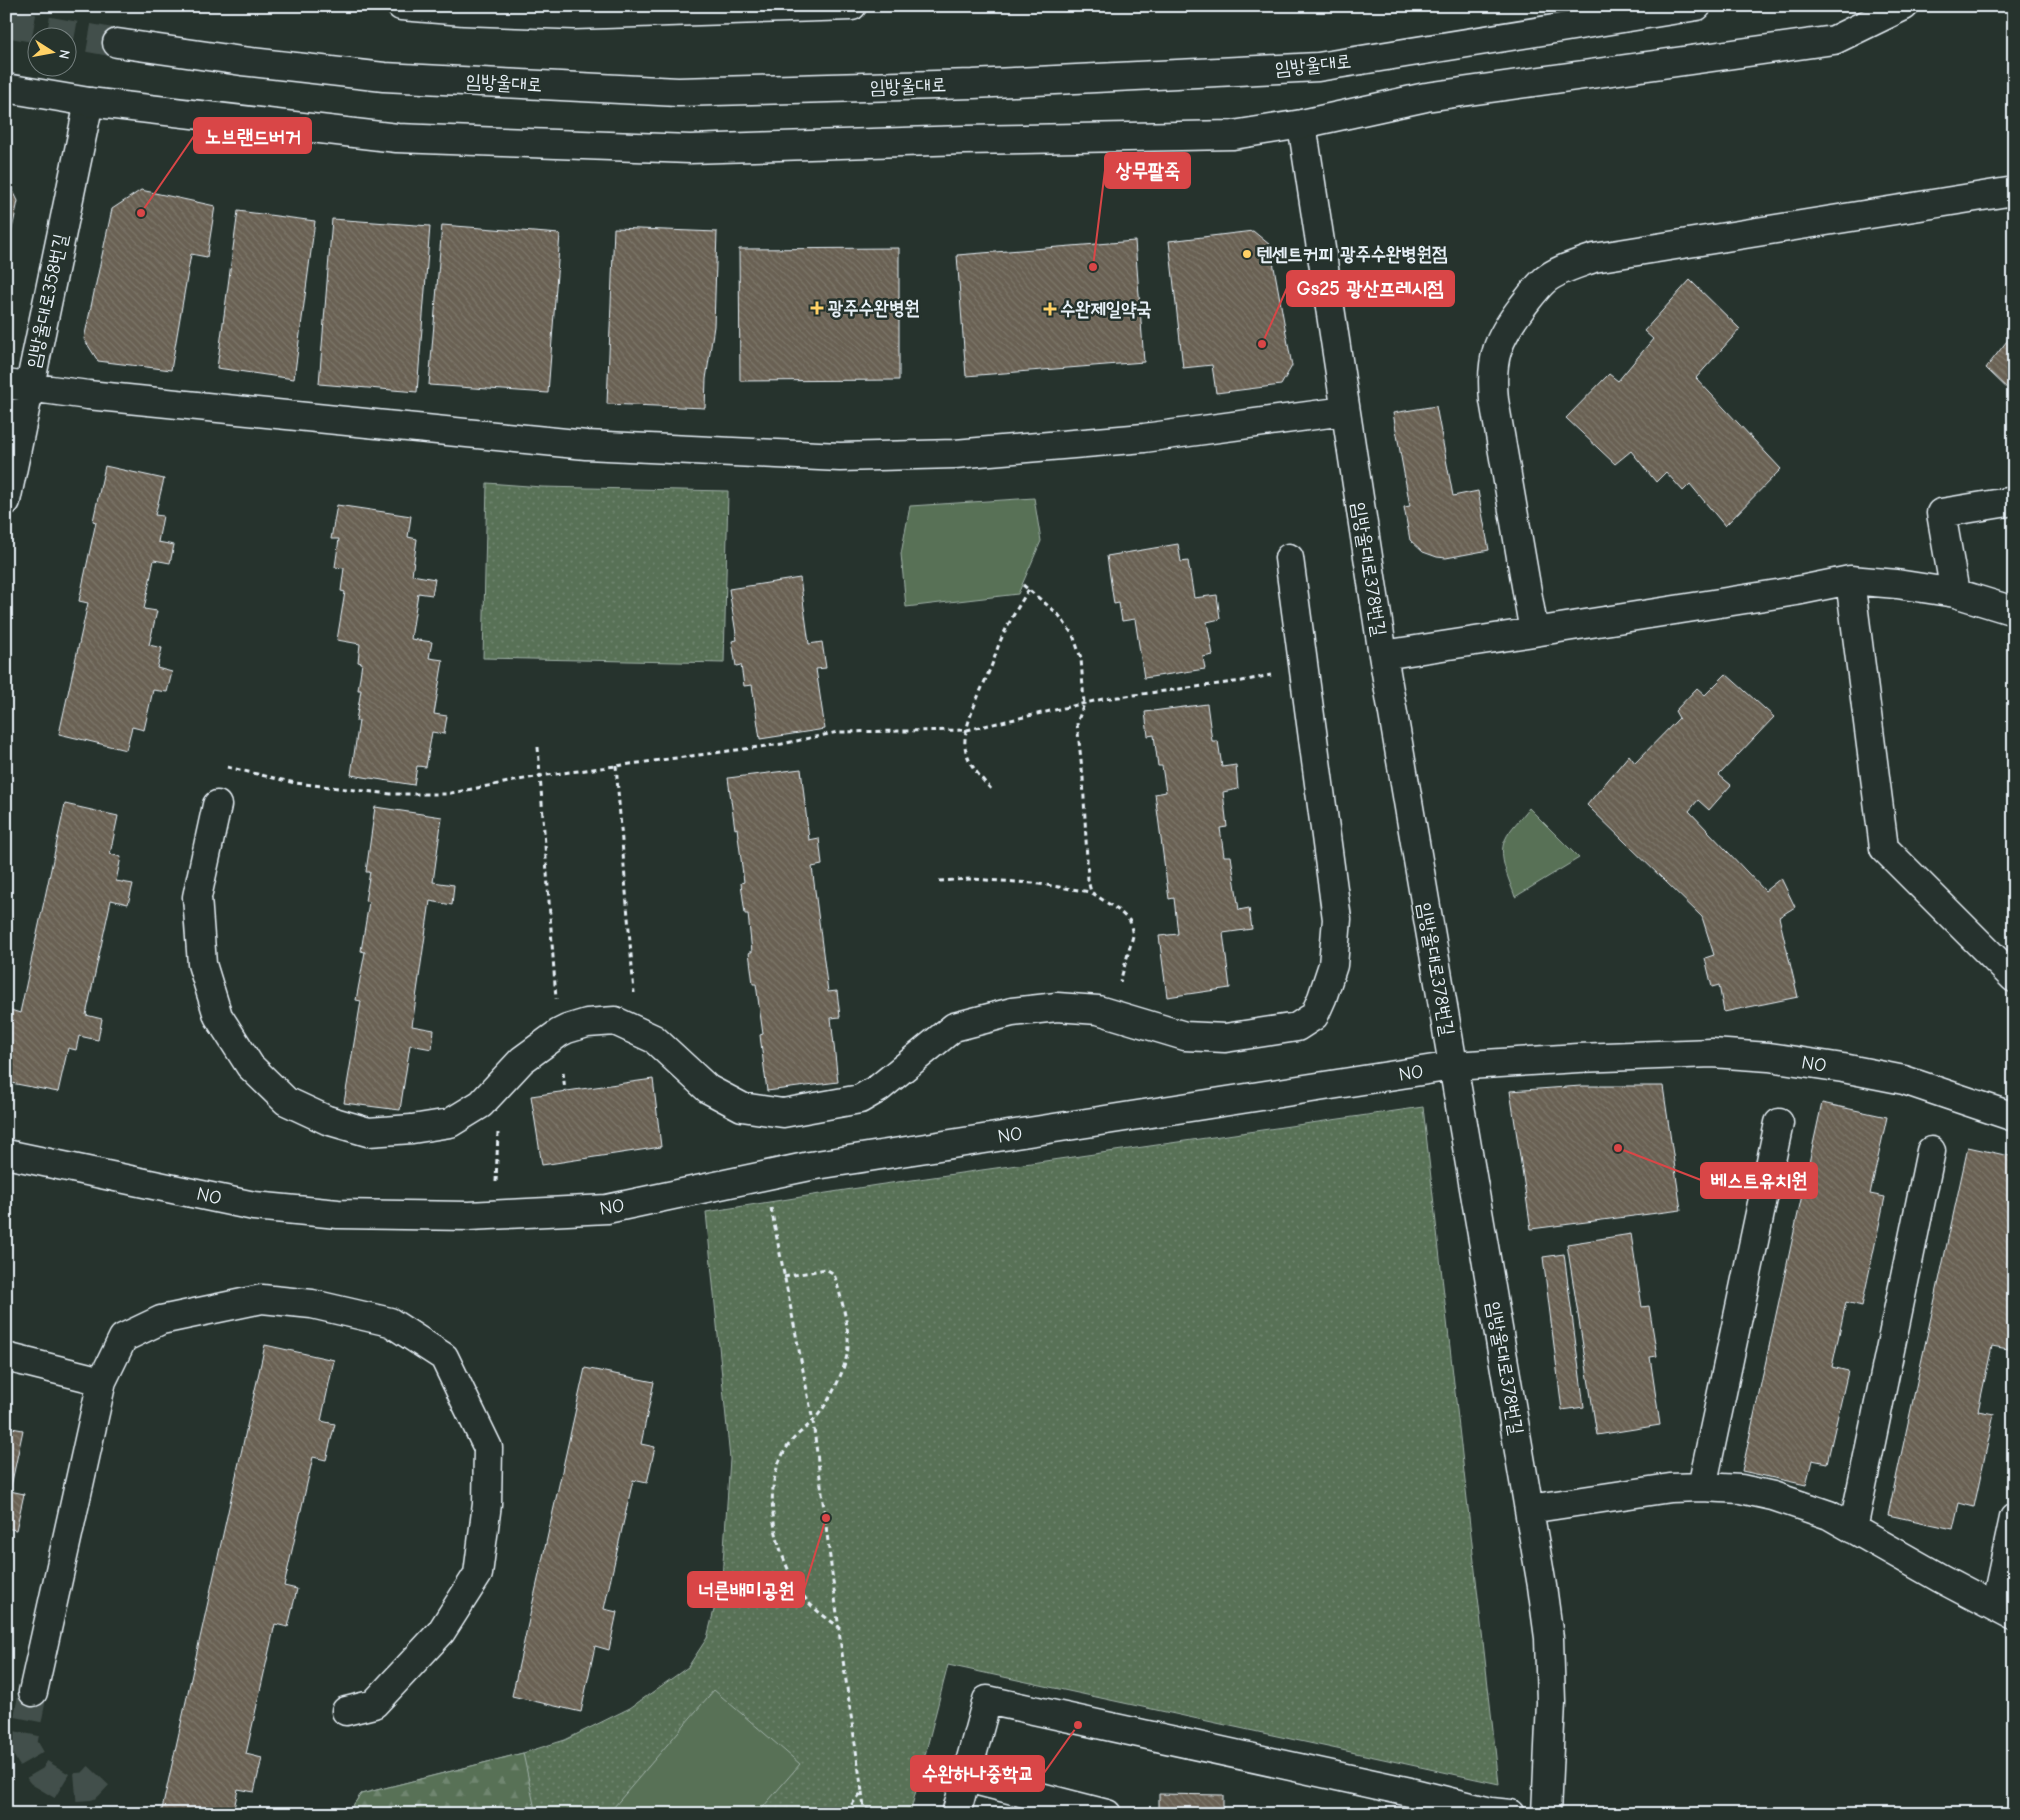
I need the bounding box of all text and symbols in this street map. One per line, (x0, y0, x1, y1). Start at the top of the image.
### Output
north arrow (28, 28, 78, 78)
text: N (55, 48, 73, 60)
street label: 임방울대로 (1274, 50, 1352, 80)
street label: 임방울대로 (465, 70, 543, 96)
street label: 임방울대로 (869, 74, 947, 98)
callout: 노브랜드버거 (194, 118, 311, 153)
text: 노브랜드버거 (205, 125, 301, 148)
callout: 상무팥죽 (1105, 153, 1190, 188)
text: 상무팥죽 (1116, 159, 1180, 182)
street label: 임방울대로358번길 (22, 232, 72, 370)
place label: 텐센트커피 광주수완병원점 (1257, 243, 1448, 265)
marker: 텐센트커피 광주수완병원점 (1241, 248, 1253, 260)
callout: Gs25 광산프레시점 (1287, 271, 1454, 306)
text: Gs25 광산프레시점 (1297, 277, 1443, 300)
place label: 광주수완병원 (828, 297, 920, 319)
place label: 수완제일약국 (1060, 298, 1152, 320)
marker: 광주수완병원 (810, 301, 824, 315)
marker: 수완제일약국 (1044, 303, 1056, 315)
street label: 임방울대로378번길 (1348, 500, 1390, 638)
street label: 임방울대로378번길 (1413, 900, 1459, 1038)
street label: NO (1800, 1051, 1828, 1077)
street label: NO (1397, 1060, 1425, 1086)
street label: NO (996, 1122, 1024, 1148)
callout: 베스트유치원 (1701, 1163, 1817, 1198)
text: 베스트유치원 (1711, 1169, 1807, 1192)
street label: NO (195, 1183, 223, 1209)
street label: NO (598, 1194, 626, 1220)
street label: 임방울대로378번길 (1482, 1299, 1528, 1437)
callout: 너른배미공원 (688, 1572, 804, 1607)
text: 너른배미공원 (698, 1579, 794, 1602)
callout: 수완하나중학교 (911, 1756, 1044, 1791)
text: 수완하나중학교 (922, 1762, 1034, 1785)

